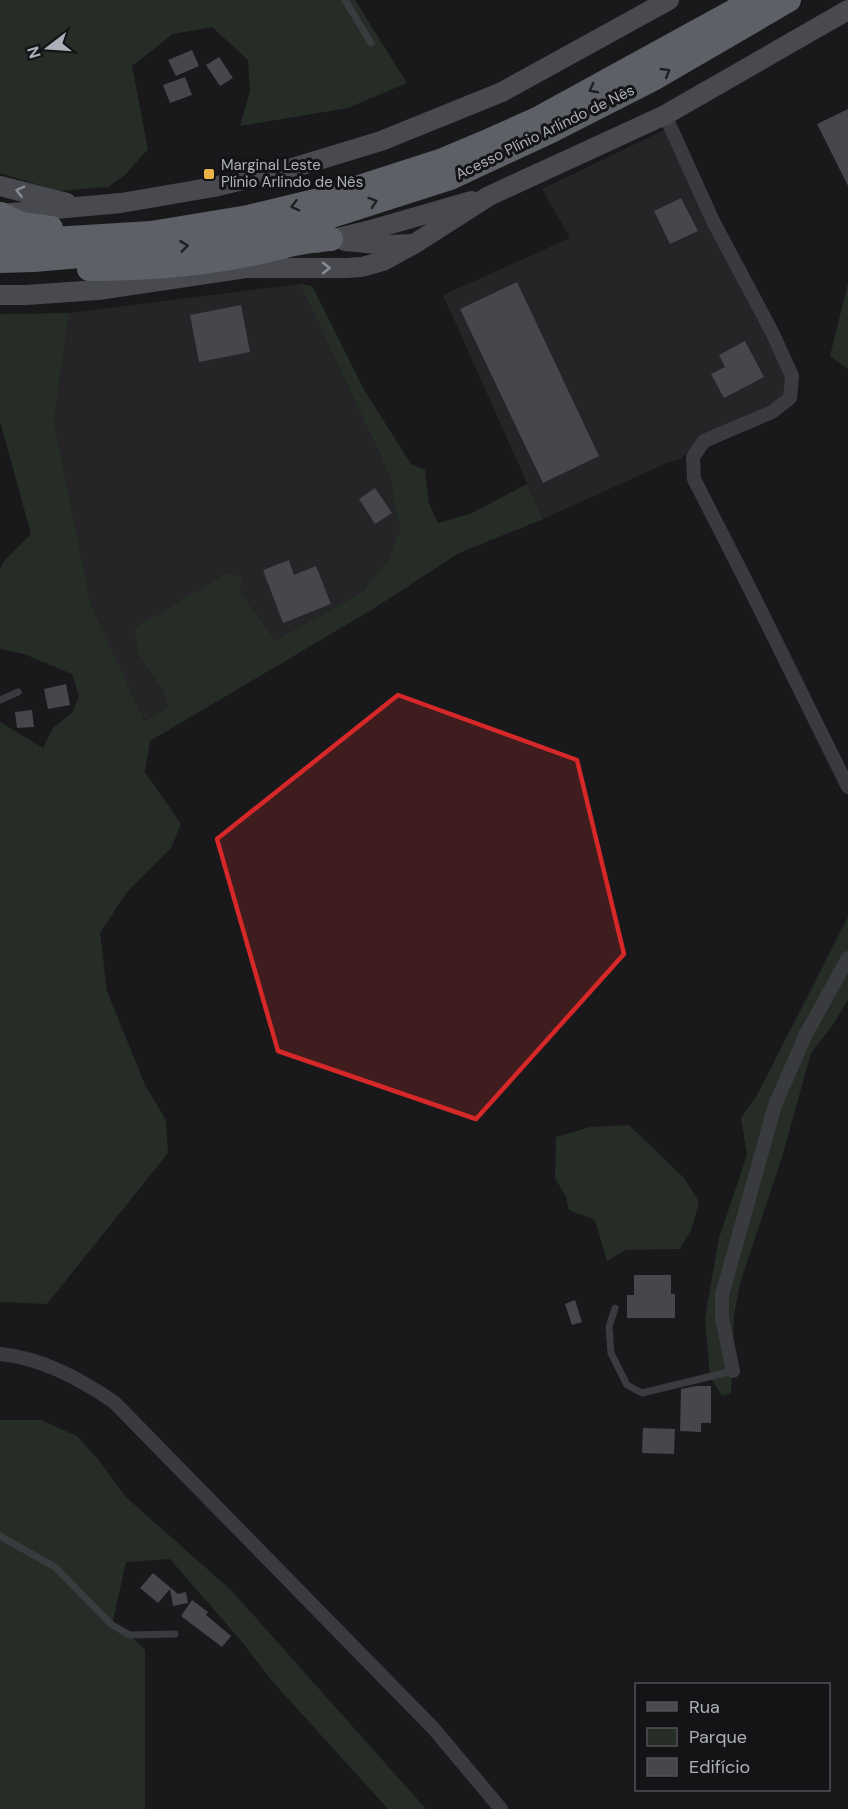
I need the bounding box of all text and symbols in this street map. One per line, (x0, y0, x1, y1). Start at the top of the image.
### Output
north arrow (18, 18, 78, 78)
text: N (22, 44, 46, 61)
one-way arrow (660, 67, 670, 79)
street label: Acesso Plínio Arlindo de Nês (452, 80, 638, 184)
one-way arrow (588, 82, 599, 93)
place label: Marginal Leste Plínio Arlindo de Nês (221, 155, 363, 192)
marker: Marginal Leste Plínio Arlindo de Nês (202, 167, 216, 181)
one-way arrow (15, 186, 25, 199)
one-way arrow (367, 197, 378, 209)
one-way arrow (290, 199, 300, 212)
one-way arrow (179, 240, 188, 253)
one-way arrow (321, 262, 330, 274)
legend (635, 1683, 830, 1791)
text: Rua (689, 1695, 720, 1719)
text: Parque (689, 1725, 747, 1749)
text: Edifício (689, 1755, 750, 1779)

